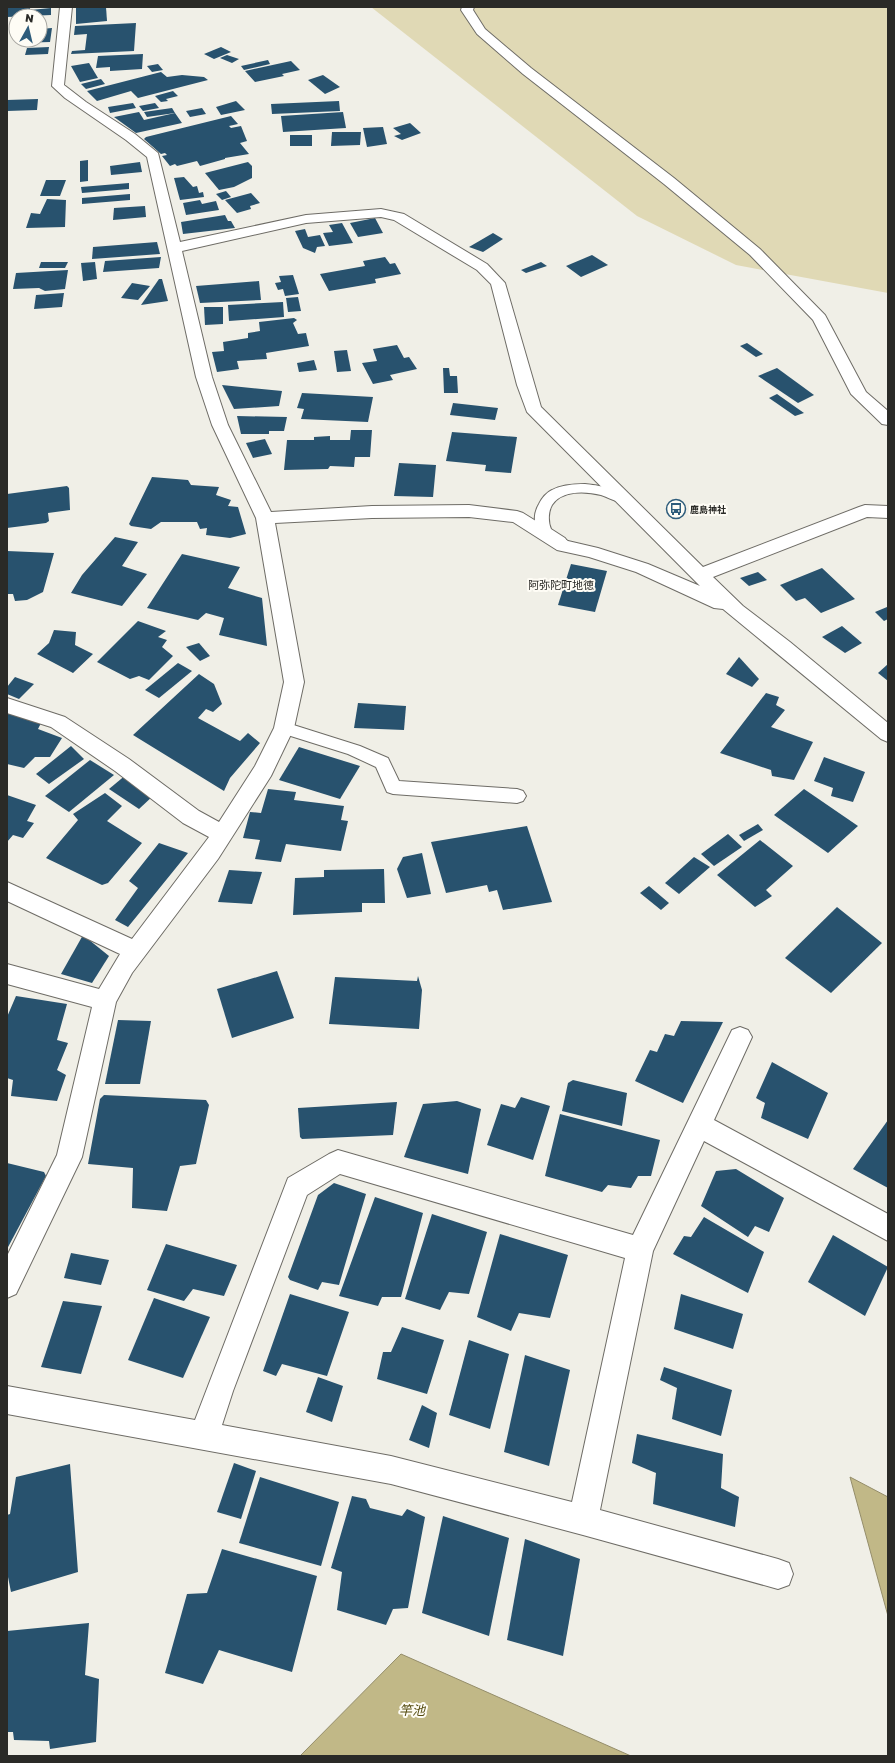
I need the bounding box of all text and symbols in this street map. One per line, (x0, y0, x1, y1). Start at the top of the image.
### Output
north arrow (8, 8, 48, 48)
text: N (24, 11, 35, 25)
bus stop icon: 鹿島神社 (665, 498, 687, 520)
place label: 鹿島神社 (690, 504, 726, 515)
district label: 阿弥陀町地徳 (528, 578, 594, 591)
water label: 竿池 (399, 1702, 427, 1718)

